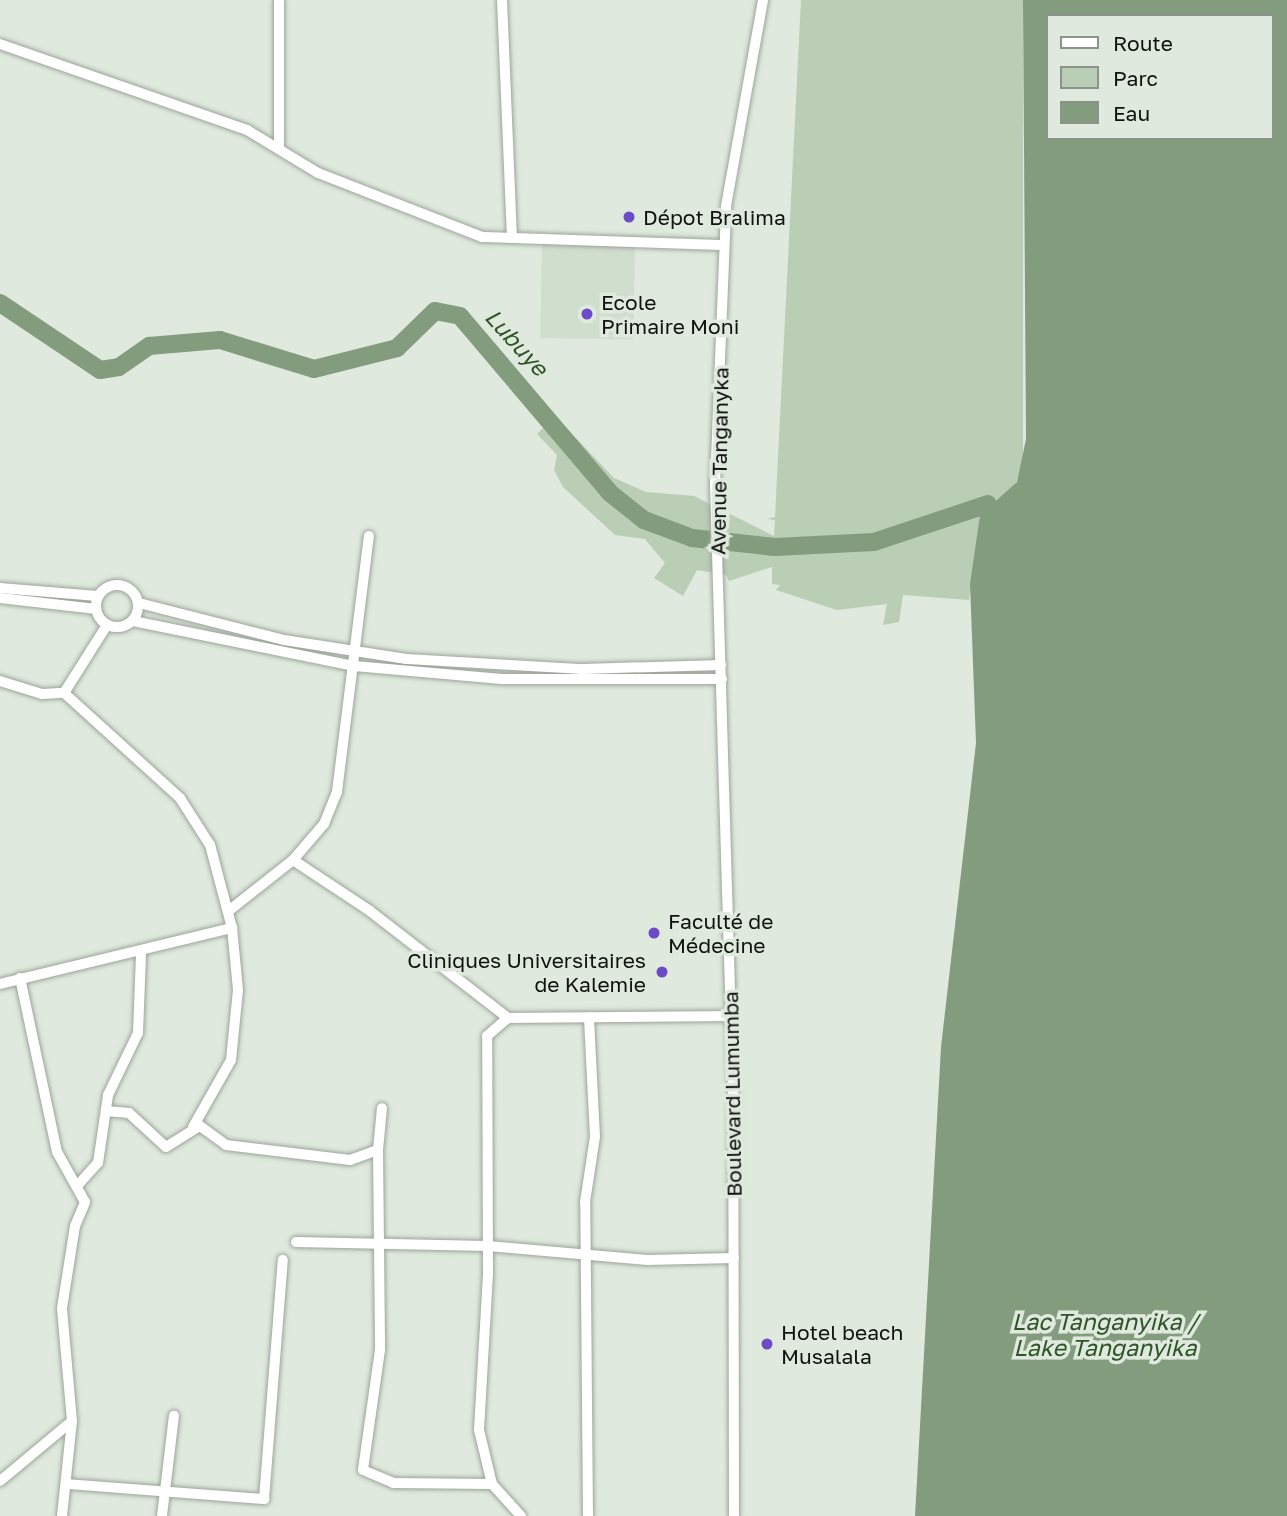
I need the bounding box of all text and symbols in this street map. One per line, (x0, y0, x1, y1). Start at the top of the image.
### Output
legend (1046, 14, 1273, 140)
text: Route (1113, 30, 1173, 56)
text: Parc (1113, 65, 1158, 91)
text: Eau (1113, 100, 1150, 126)
place label: Dépot Bralima (643, 204, 786, 230)
marker: Dépot Bralima (621, 209, 637, 225)
place label: Ecole Primaire Moni (601, 289, 739, 339)
water label: Lubuye (480, 303, 554, 381)
marker: Ecole Primaire Moni (579, 306, 595, 322)
street label: Avenue Tanganyka (705, 367, 733, 555)
place label: Faculté de Médecine (668, 908, 773, 958)
marker: Faculté de Médecine (646, 925, 662, 941)
place label: Cliniques Universitaires de Kalemie (407, 947, 646, 997)
marker: Cliniques Universitaires de Kalemie (652, 962, 672, 982)
street label: Boulevard Lumumba (718, 991, 746, 1197)
water label: Lac Tanganyika / Lake Tanganyika (1012, 1307, 1198, 1361)
place label: Hotel beach Musalala (781, 1319, 903, 1369)
marker: Hotel beach Musalala (759, 1336, 775, 1352)

